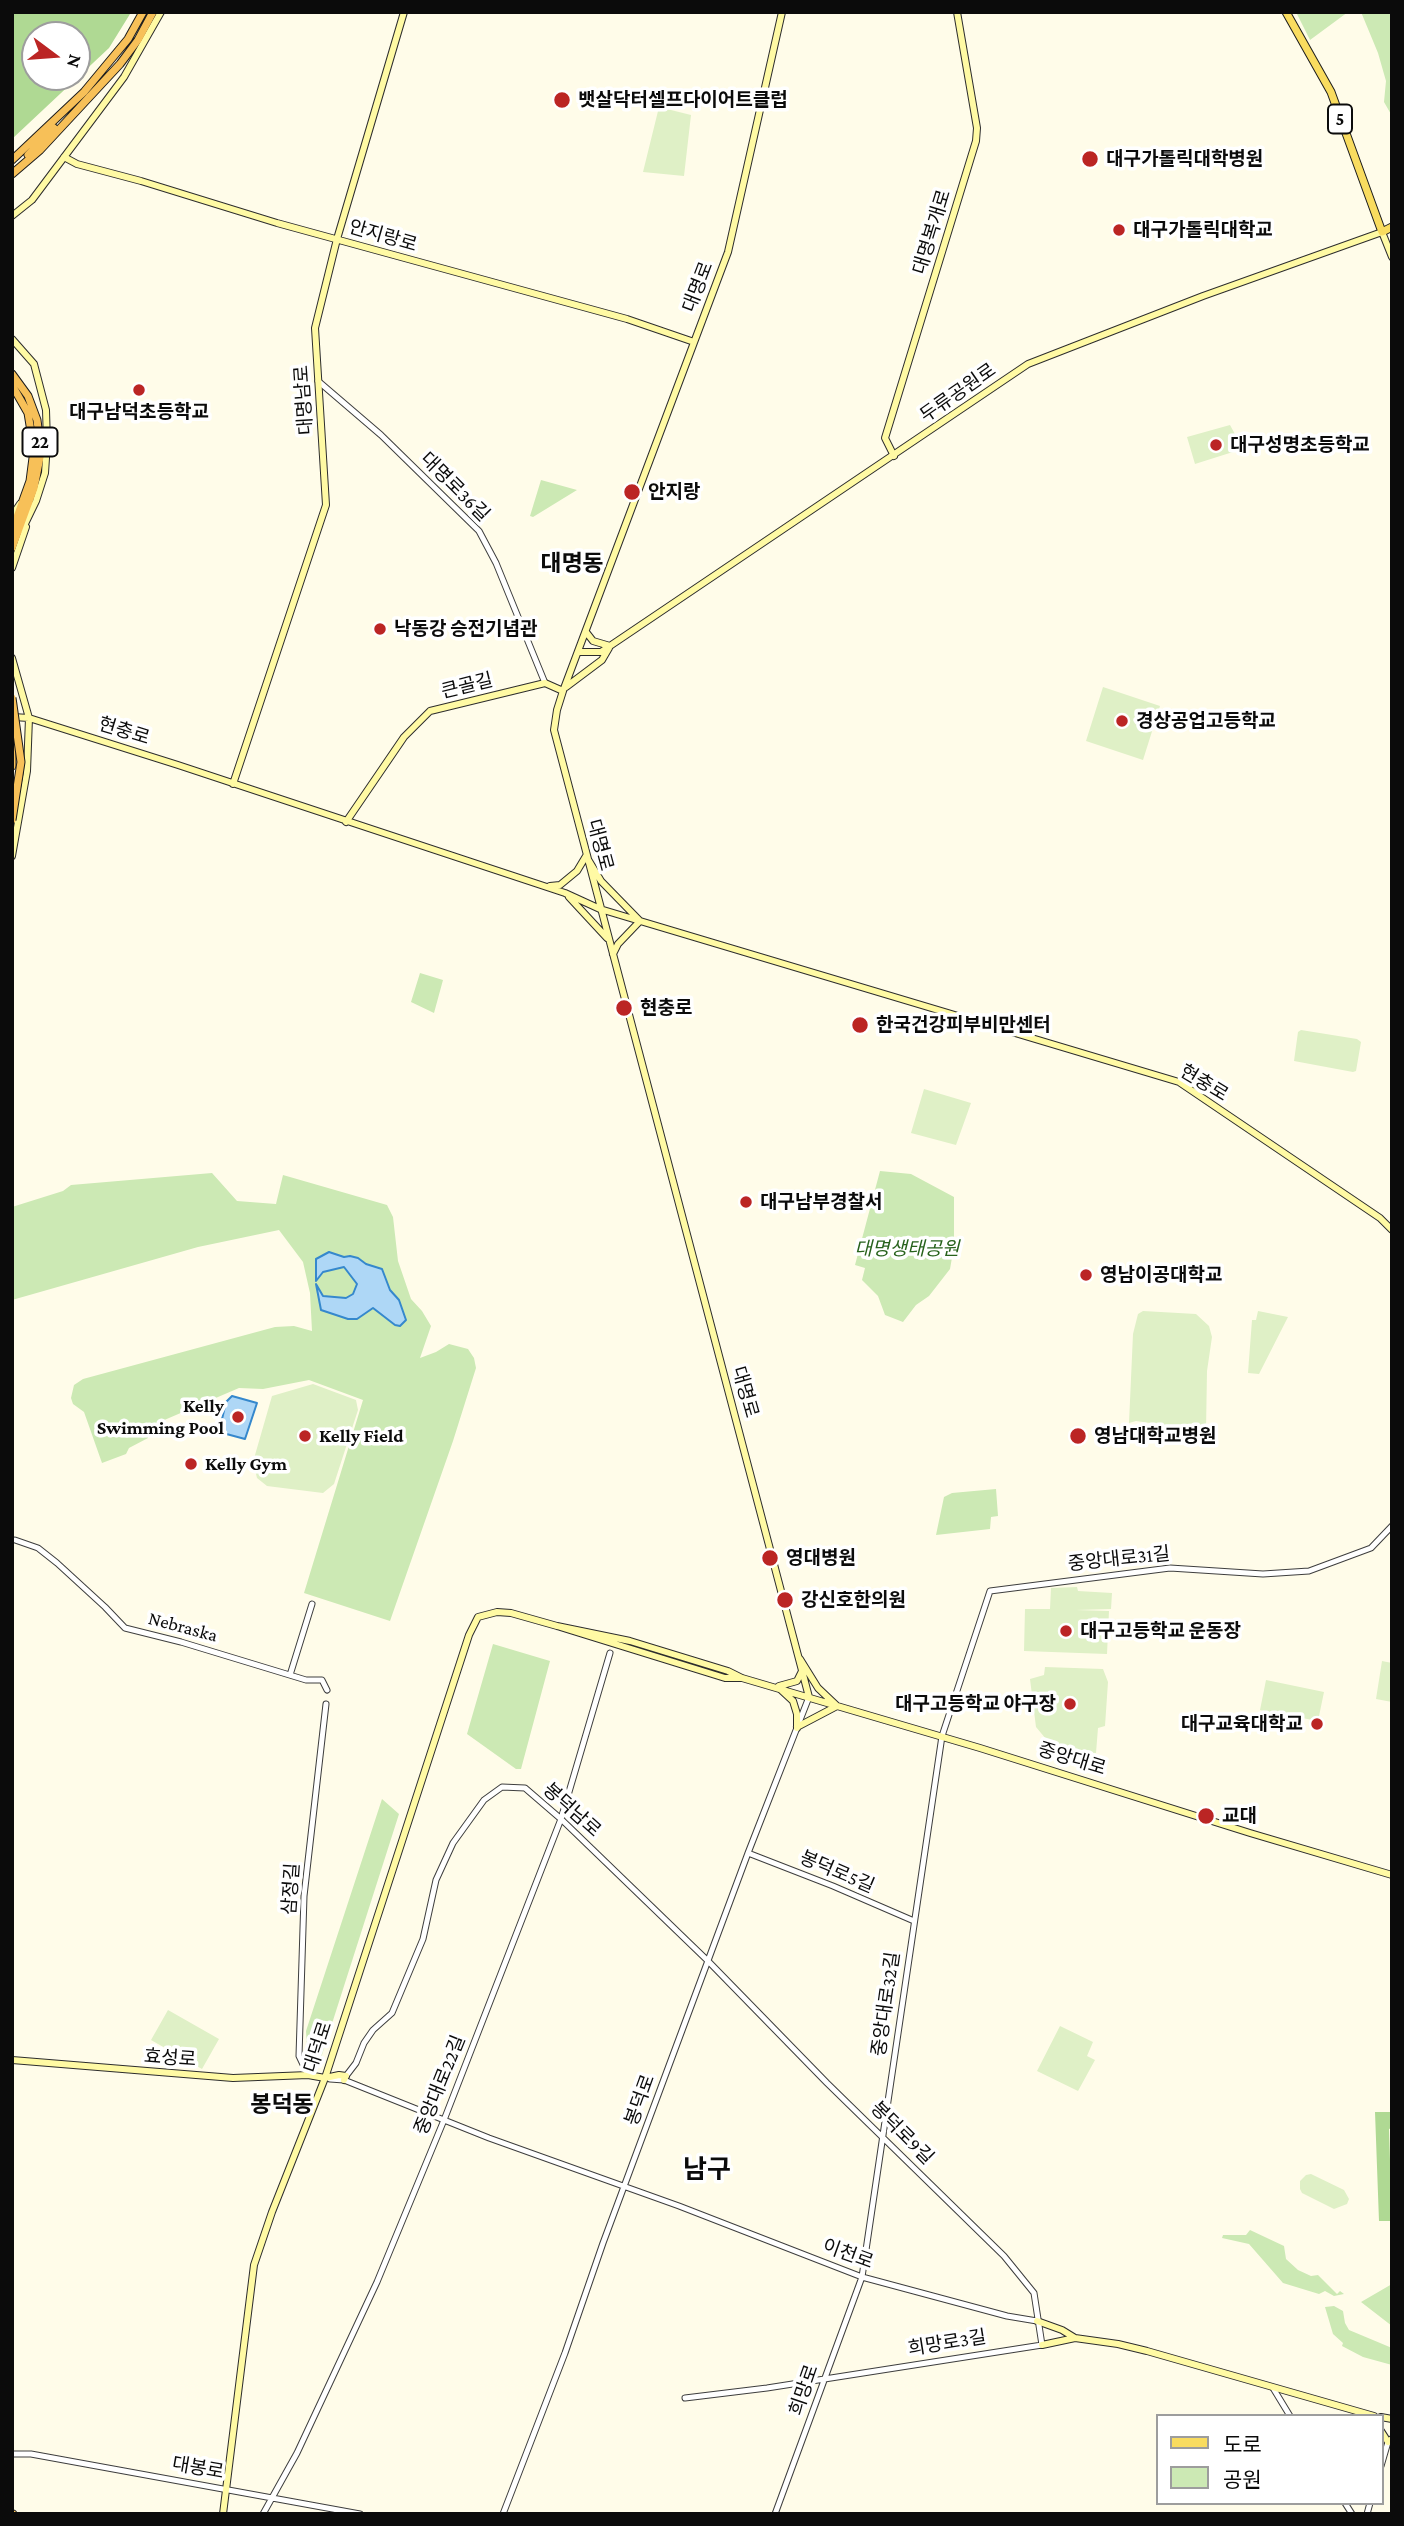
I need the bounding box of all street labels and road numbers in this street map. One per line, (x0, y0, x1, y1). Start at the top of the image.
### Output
road number: 5 (1328, 104, 1352, 134)
street label: 대명복개로 (908, 187, 956, 277)
street label: 안지랑로 (346, 215, 420, 257)
street label: 대명로 (678, 258, 718, 316)
street label: 두류공원로 (916, 359, 1000, 427)
street label: 대명남로 (290, 364, 318, 436)
road number: 22 (22, 428, 58, 457)
street label: 대명로36길 (416, 448, 494, 526)
street label: 큰골길 (439, 669, 495, 703)
street label: 현충로 (96, 712, 152, 750)
street label: 대명로 (582, 817, 618, 873)
street label: 현충로 (1176, 1060, 1232, 1106)
street label: 대명로 (727, 1364, 763, 1420)
street label: 중앙대로31길 (1067, 1542, 1171, 1576)
street label: Nebraska (146, 1607, 220, 1647)
street label: 중앙대로 (1035, 1738, 1109, 1780)
street label: 봉덕남로 (538, 1778, 606, 1842)
street label: 봉덕로5길 (796, 1846, 878, 1898)
street label: 삼정길 (278, 1862, 304, 1916)
street label: 중앙대로32길 (867, 1950, 905, 2058)
street label: 대덕로 (299, 2019, 337, 2075)
street label: 중앙대로22길 (410, 2032, 470, 2138)
street label: 효성로 (143, 2045, 197, 2071)
street label: 봉덕로 (620, 2071, 660, 2129)
street label: 봉덕로9길 (866, 2097, 938, 2169)
street label: 이천로 (819, 2234, 877, 2274)
street label: 희망로3길 (906, 2326, 988, 2360)
street label: 희망로 (785, 2361, 823, 2419)
street label: 대봉로 (170, 2452, 226, 2484)

